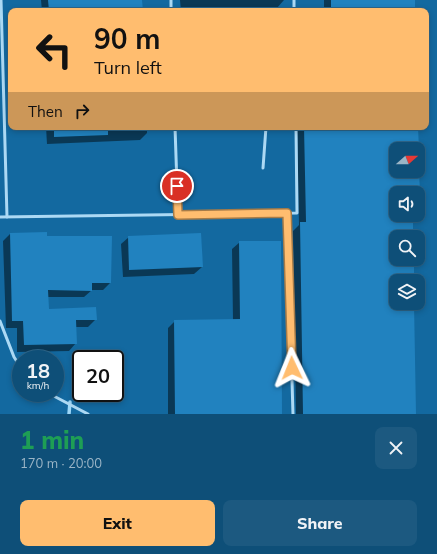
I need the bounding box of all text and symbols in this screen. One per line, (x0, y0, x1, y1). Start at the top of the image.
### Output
text: 90 m (94, 21, 160, 56)
icon: left (28, 24, 80, 76)
text: Turn left (94, 56, 162, 79)
icon: right (71, 100, 93, 122)
text: Then (28, 102, 63, 121)
north arrow (389, 142, 425, 178)
map controls (389, 142, 425, 310)
pin (160, 169, 194, 203)
icon: arrive (166, 175, 188, 197)
button: sound (389, 186, 425, 222)
button: search (389, 230, 425, 266)
button: layers (389, 274, 425, 310)
position arrow (271, 347, 313, 389)
speed limit sign: 20 (72, 350, 124, 402)
text: 18 (26, 358, 50, 383)
text: km/h (27, 379, 49, 392)
text: 1 min (20, 425, 84, 455)
button: close (375, 427, 417, 469)
text: 170 m · 20:00 (20, 455, 102, 471)
button: Exit (20, 500, 215, 546)
button: Share (223, 500, 417, 546)

